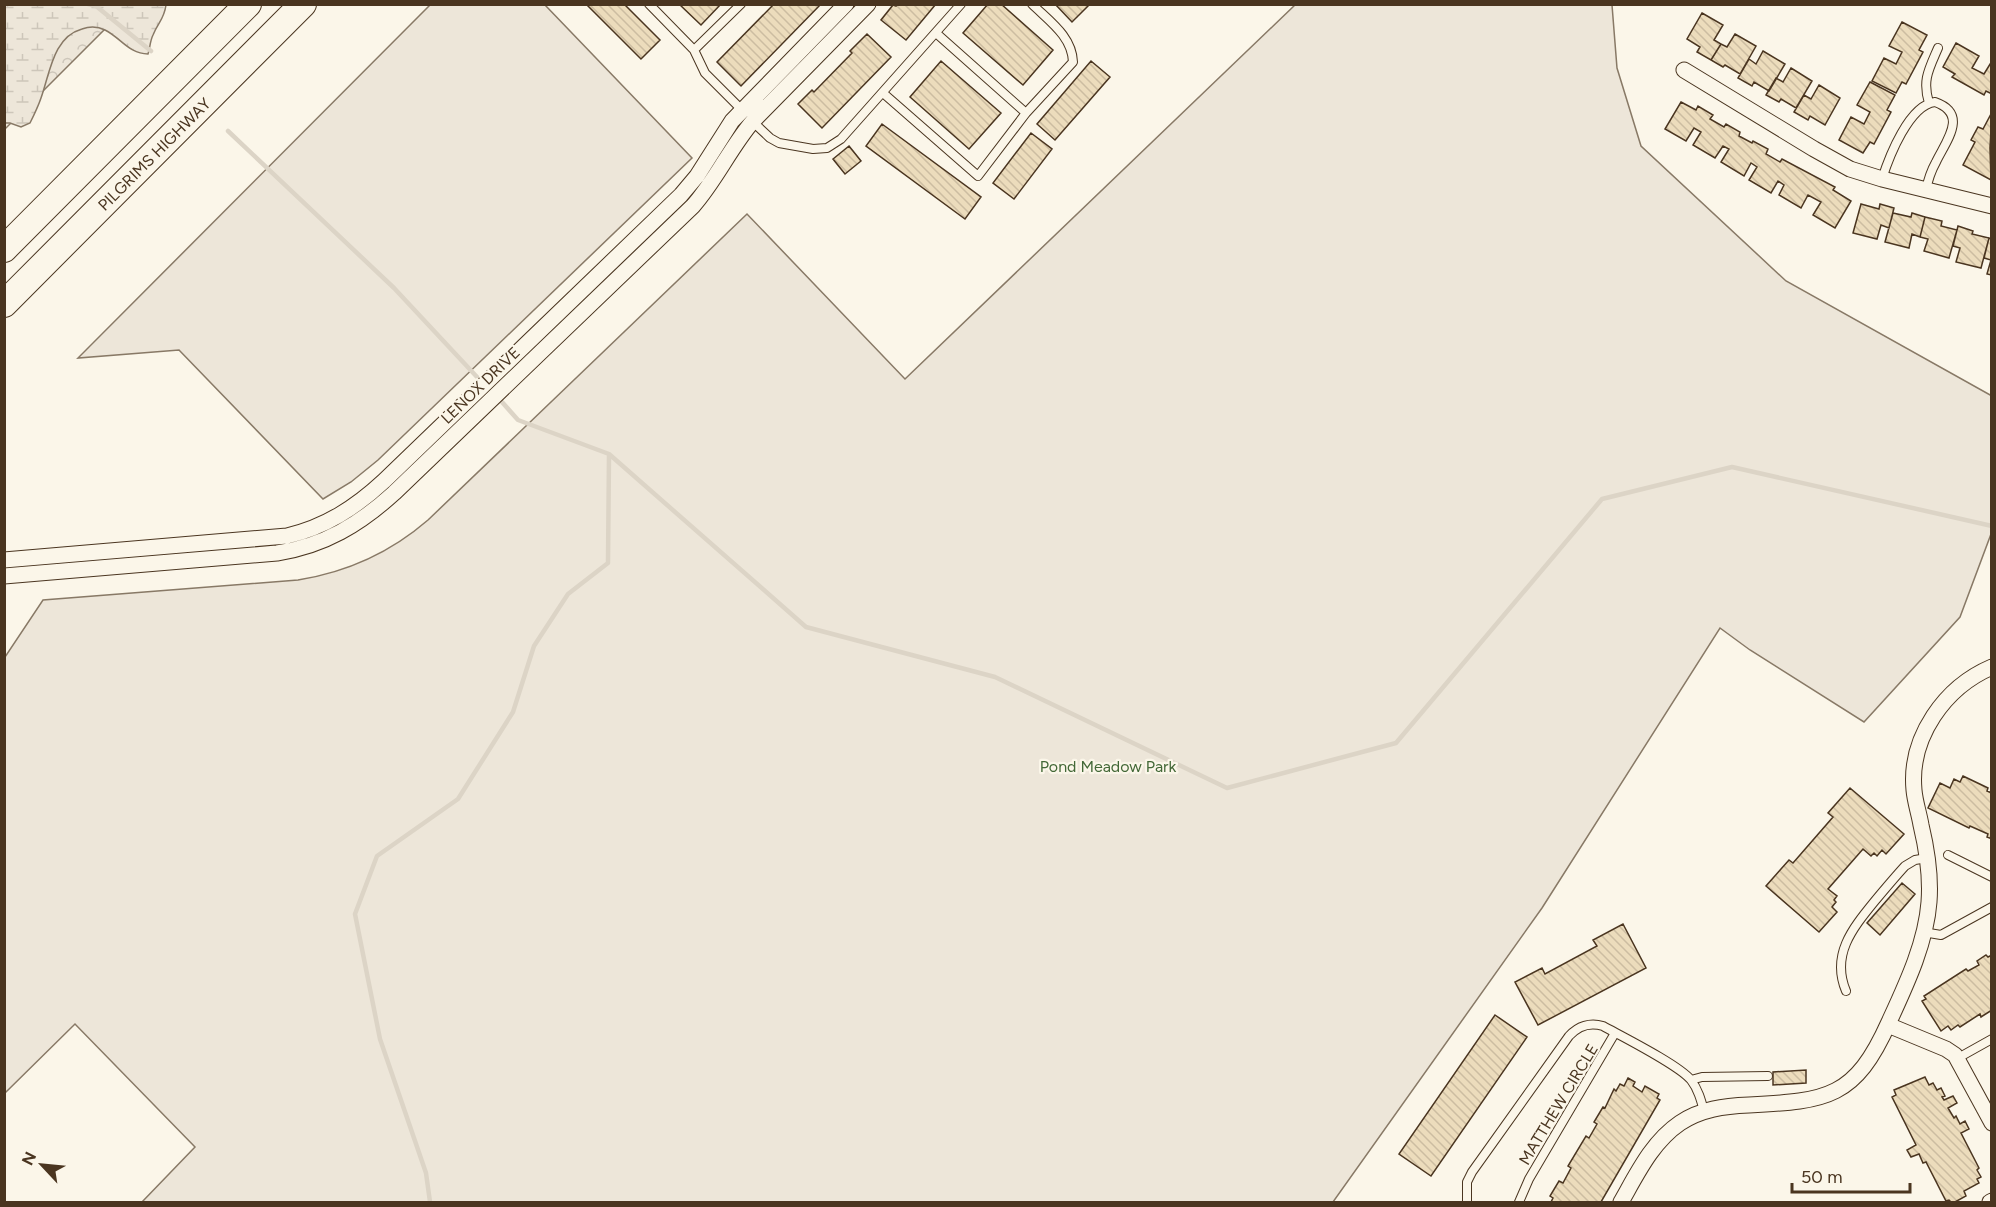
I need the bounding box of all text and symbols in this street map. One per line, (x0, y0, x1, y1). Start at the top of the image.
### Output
street label: PILGRIMS HIGHWAY (94, 94, 215, 215)
street label: LENOX DRIVE (437, 343, 524, 428)
park label: Pond Meadow Park (1040, 757, 1176, 776)
street label: MATTHEW CIRCLE (1515, 1040, 1602, 1168)
north arrow (12, 1135, 72, 1195)
text: N (18, 1149, 40, 1168)
scale bar (1792, 1156, 1910, 1194)
text: 50 m (1801, 1166, 1843, 1188)

